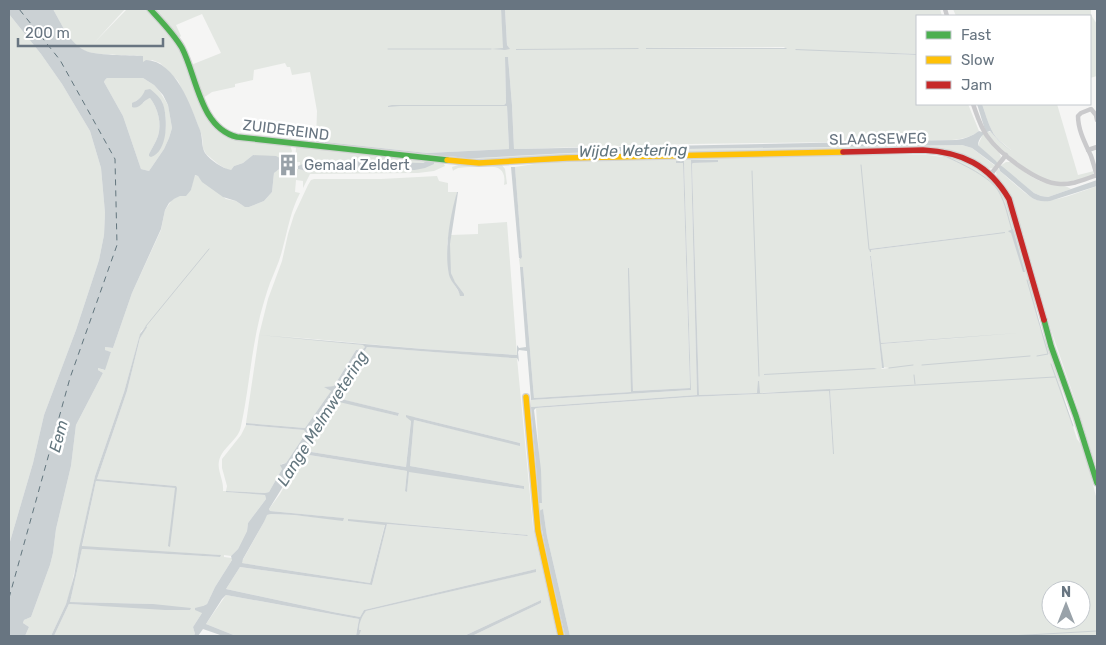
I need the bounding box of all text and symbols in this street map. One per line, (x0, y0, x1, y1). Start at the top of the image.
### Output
scale bar (18, 15, 162, 47)
legend (916, 15, 1091, 105)
text: 200 m (25, 24, 70, 42)
text: Fast (961, 26, 991, 44)
text: Slow (961, 51, 994, 69)
text: Jam (961, 76, 992, 94)
street label: ZUIDEREIND (242, 116, 330, 144)
street label: SLAAGSEWEG (829, 129, 927, 149)
water label: Wijde Wetering (579, 140, 688, 161)
building icon: Gemaal Zeldert (275, 152, 301, 178)
place label: Gemaal Zeldert (304, 156, 410, 174)
water label: Lange Melmwetering (273, 347, 372, 489)
water label: Eem (45, 418, 72, 454)
north arrow (1041, 580, 1091, 630)
text: N (1061, 584, 1071, 601)

